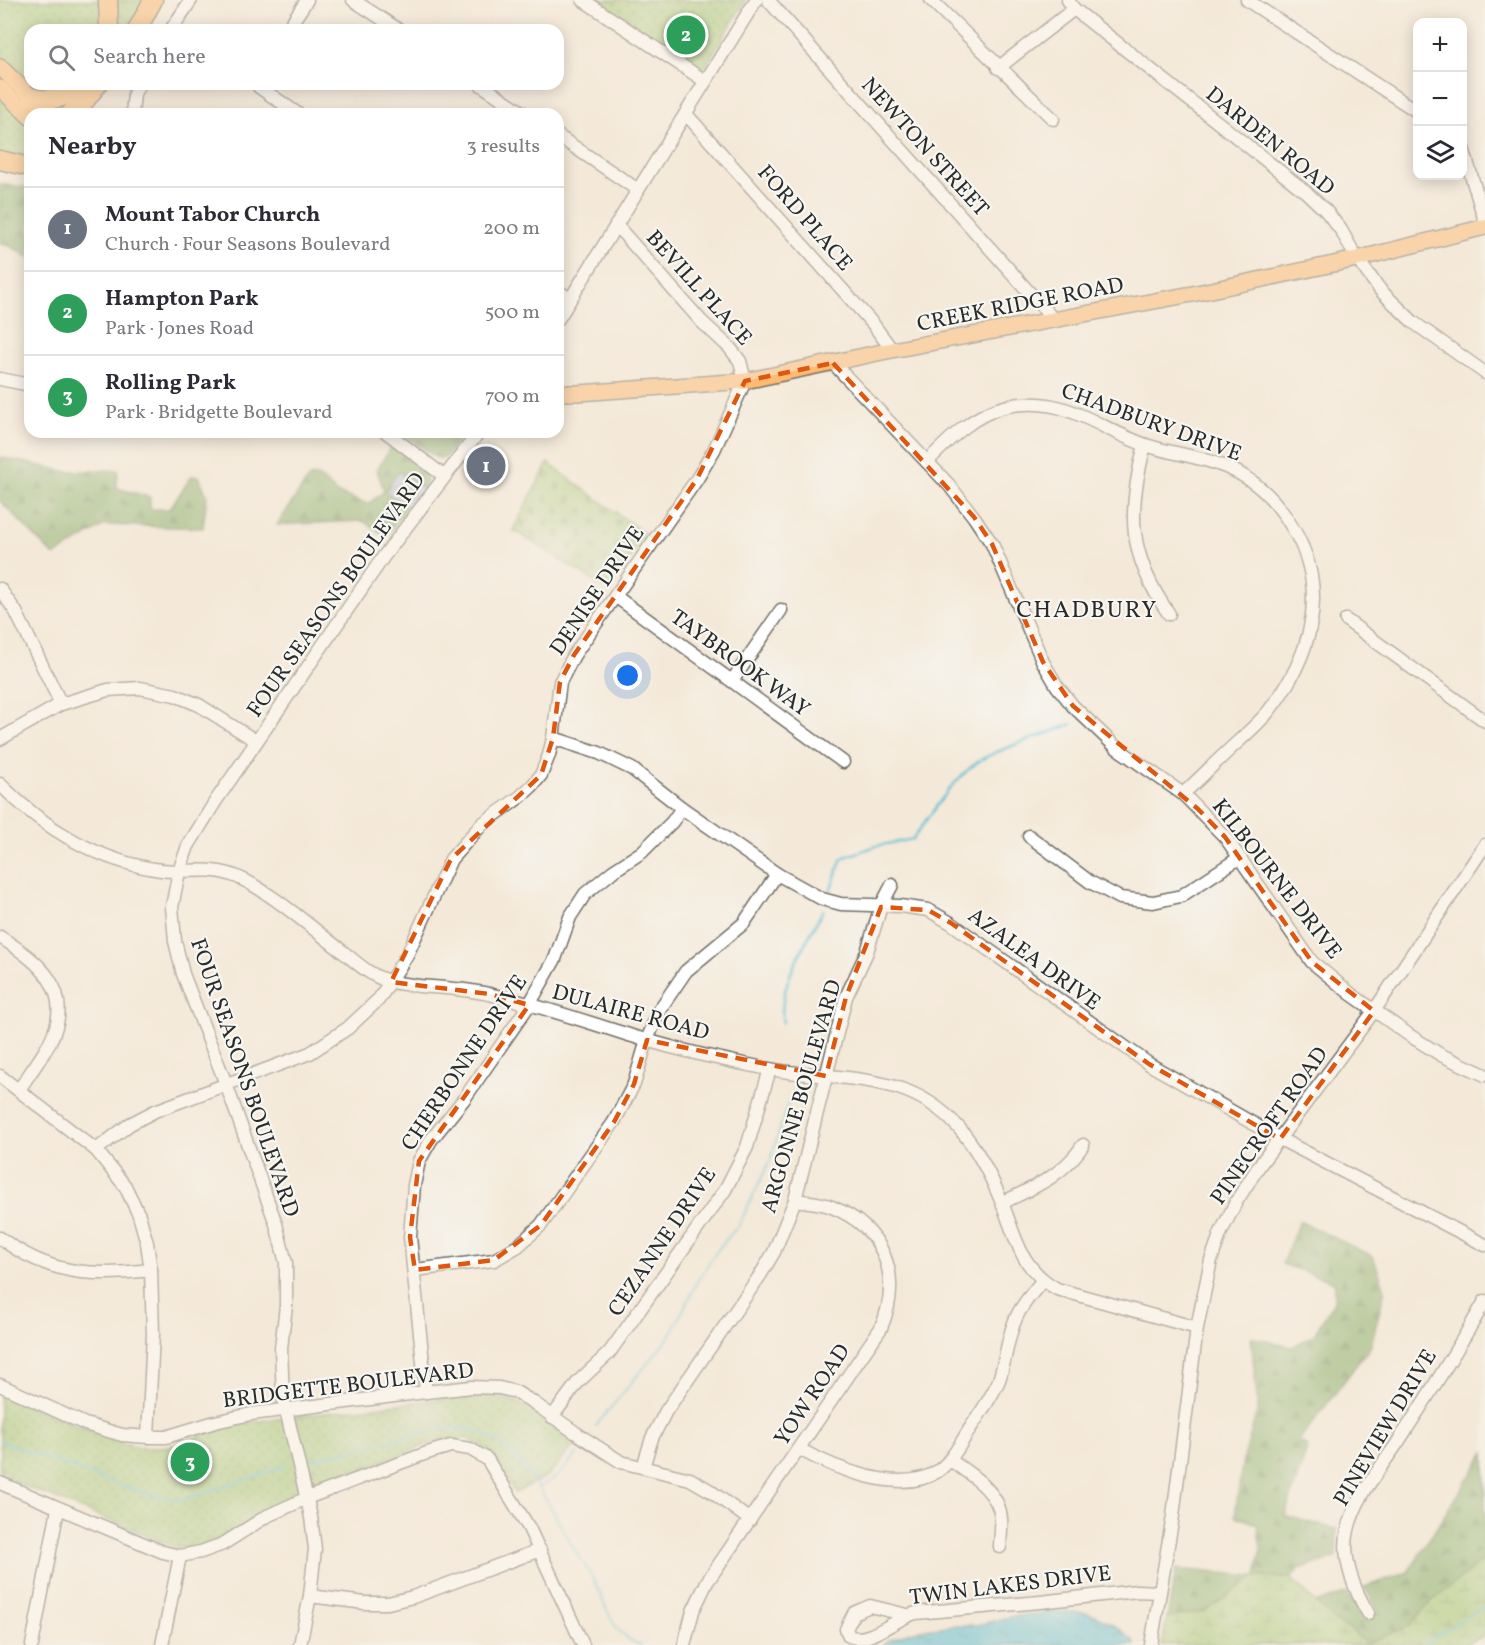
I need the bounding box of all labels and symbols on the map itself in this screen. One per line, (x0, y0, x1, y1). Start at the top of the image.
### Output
pin: 2 (666, 12, 706, 57)
street label: NEWTON STREET (853, 71, 995, 224)
street label: DARDEN ROAD (1198, 80, 1341, 204)
street label: FORD PLACE (749, 159, 859, 278)
street label: BEVILL PLACE (638, 224, 759, 353)
street label: CREEK RIDGE ROAD (914, 270, 1127, 341)
street label: CHADBURY DRIVE (1057, 376, 1246, 470)
pin: 1 (466, 444, 506, 488)
street label: FOUR SEASONS BOULEVARD (240, 467, 434, 724)
street label: DENISE DRIVE (543, 520, 653, 662)
district label: CHADBURY (1016, 594, 1158, 628)
street label: TAYBROOK WAY (663, 603, 816, 725)
your location (613, 661, 642, 690)
street label: KILBOURNE DRIVE (1204, 793, 1349, 966)
street label: AZALEA DRIVE (961, 901, 1106, 1019)
street label: FOUR SEASONS BOULEVARD (181, 934, 306, 1221)
street label: CHERBONNE DRIVE (394, 969, 536, 1158)
street label: ARGONNE BOULEVARD (754, 976, 851, 1217)
street label: DULAIRE ROAD (548, 978, 712, 1049)
street label: PINECROFT ROAD (1204, 1041, 1336, 1212)
street label: CEZANNE DRIVE (601, 1161, 725, 1323)
street label: YOW ROAD (768, 1338, 859, 1452)
street label: PINEVIEW DRIVE (1327, 1344, 1445, 1513)
street label: BRIDGETTE BOULEVARD (221, 1356, 476, 1417)
pin: 3 (170, 1440, 210, 1484)
street label: TWIN LAKES DRIVE (908, 1559, 1113, 1614)

